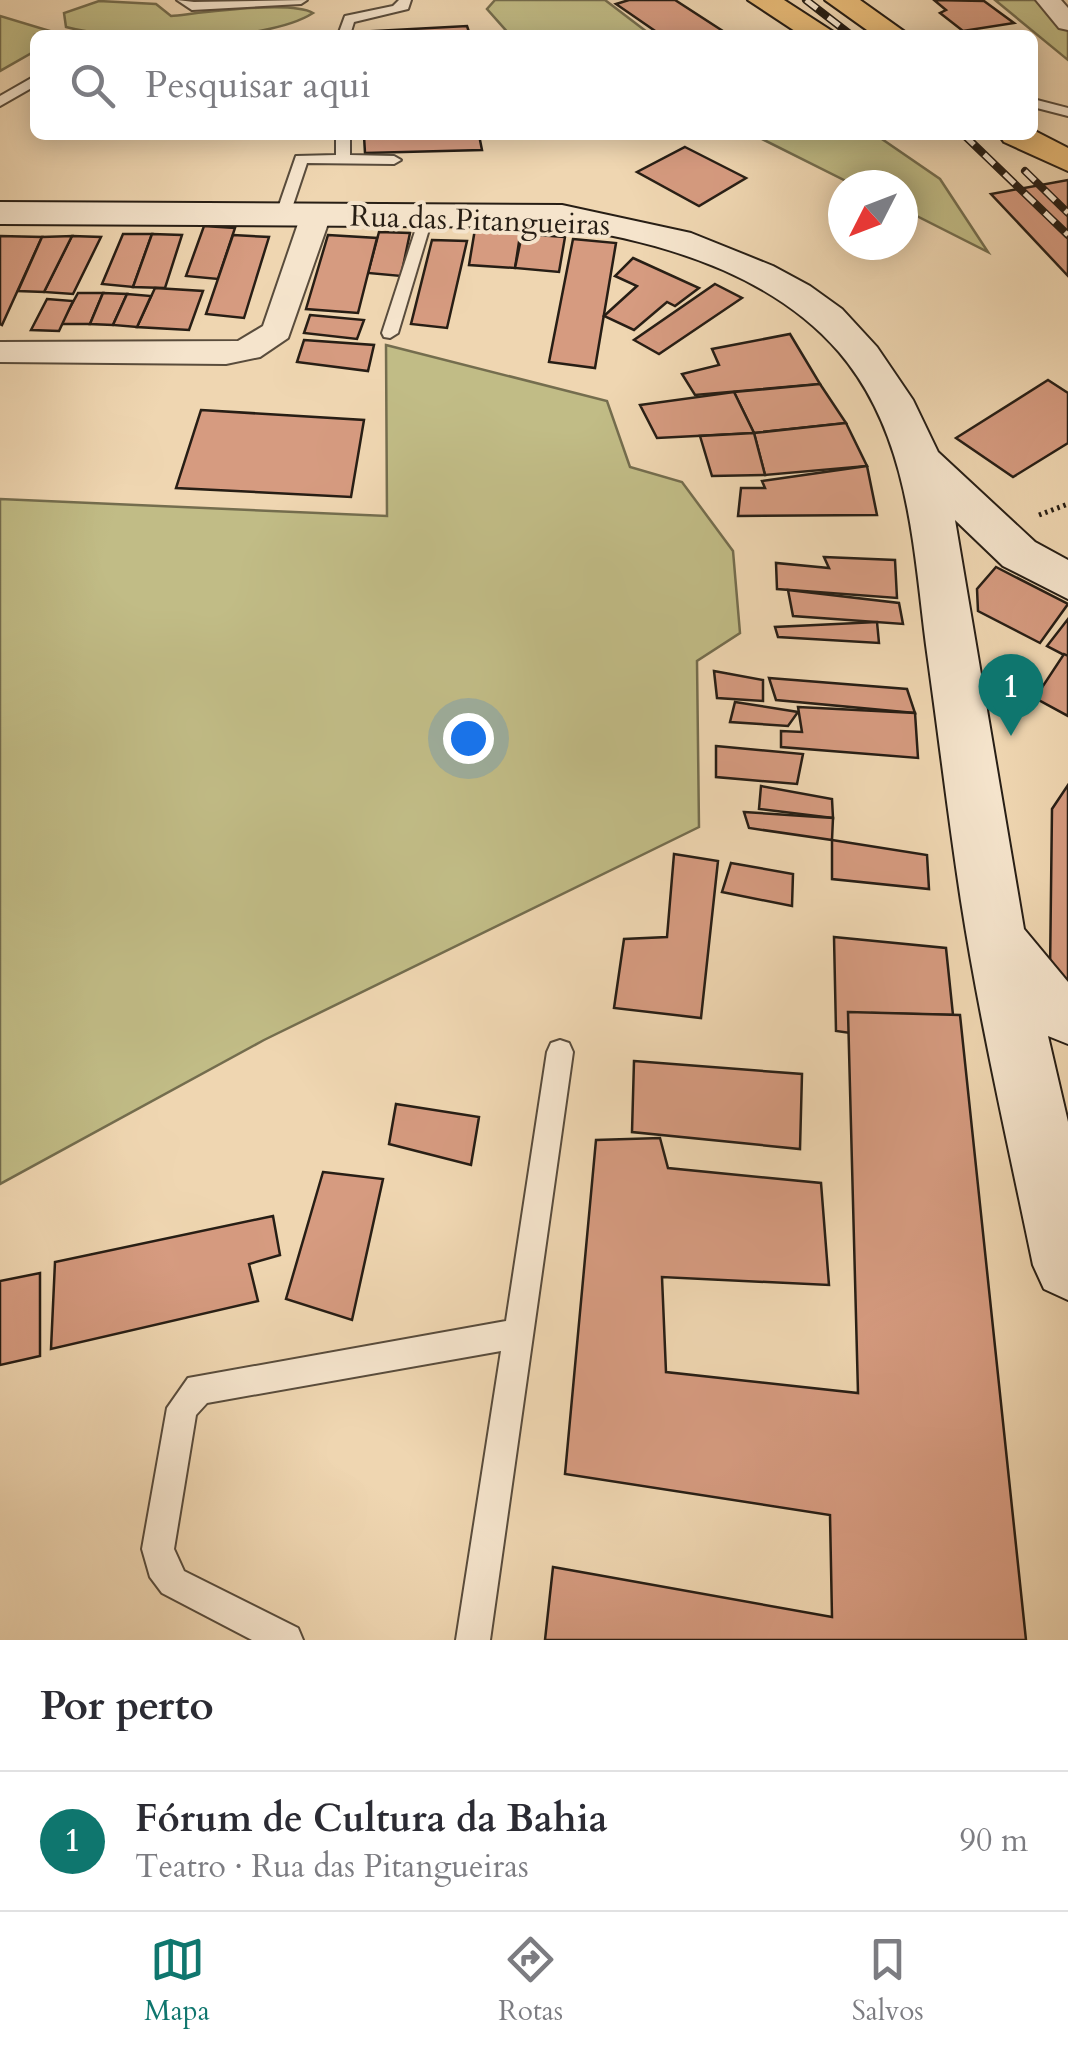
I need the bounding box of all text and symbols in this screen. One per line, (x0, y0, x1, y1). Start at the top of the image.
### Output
search box (30, 30, 1038, 140)
icon: search (65, 58, 120, 113)
text: Pesquisar aqui (145, 59, 371, 111)
north arrow (828, 170, 918, 260)
street label: Rua das Pitangueiras (349, 195, 611, 246)
pin: 1 (978, 654, 1044, 736)
your location (443, 713, 494, 764)
text: Por perto (40, 1677, 214, 1734)
text: Fórum de Cultura da Bahia (135, 1793, 608, 1845)
text: 1 (64, 1819, 81, 1863)
text: 90 m (960, 1819, 1028, 1863)
text: Teatro · Rua das Pitangueiras (135, 1845, 529, 1889)
tab: Mapa (144, 1932, 210, 2030)
tab: Rotas (498, 1932, 563, 2030)
tab: Salvos (852, 1932, 924, 2030)

